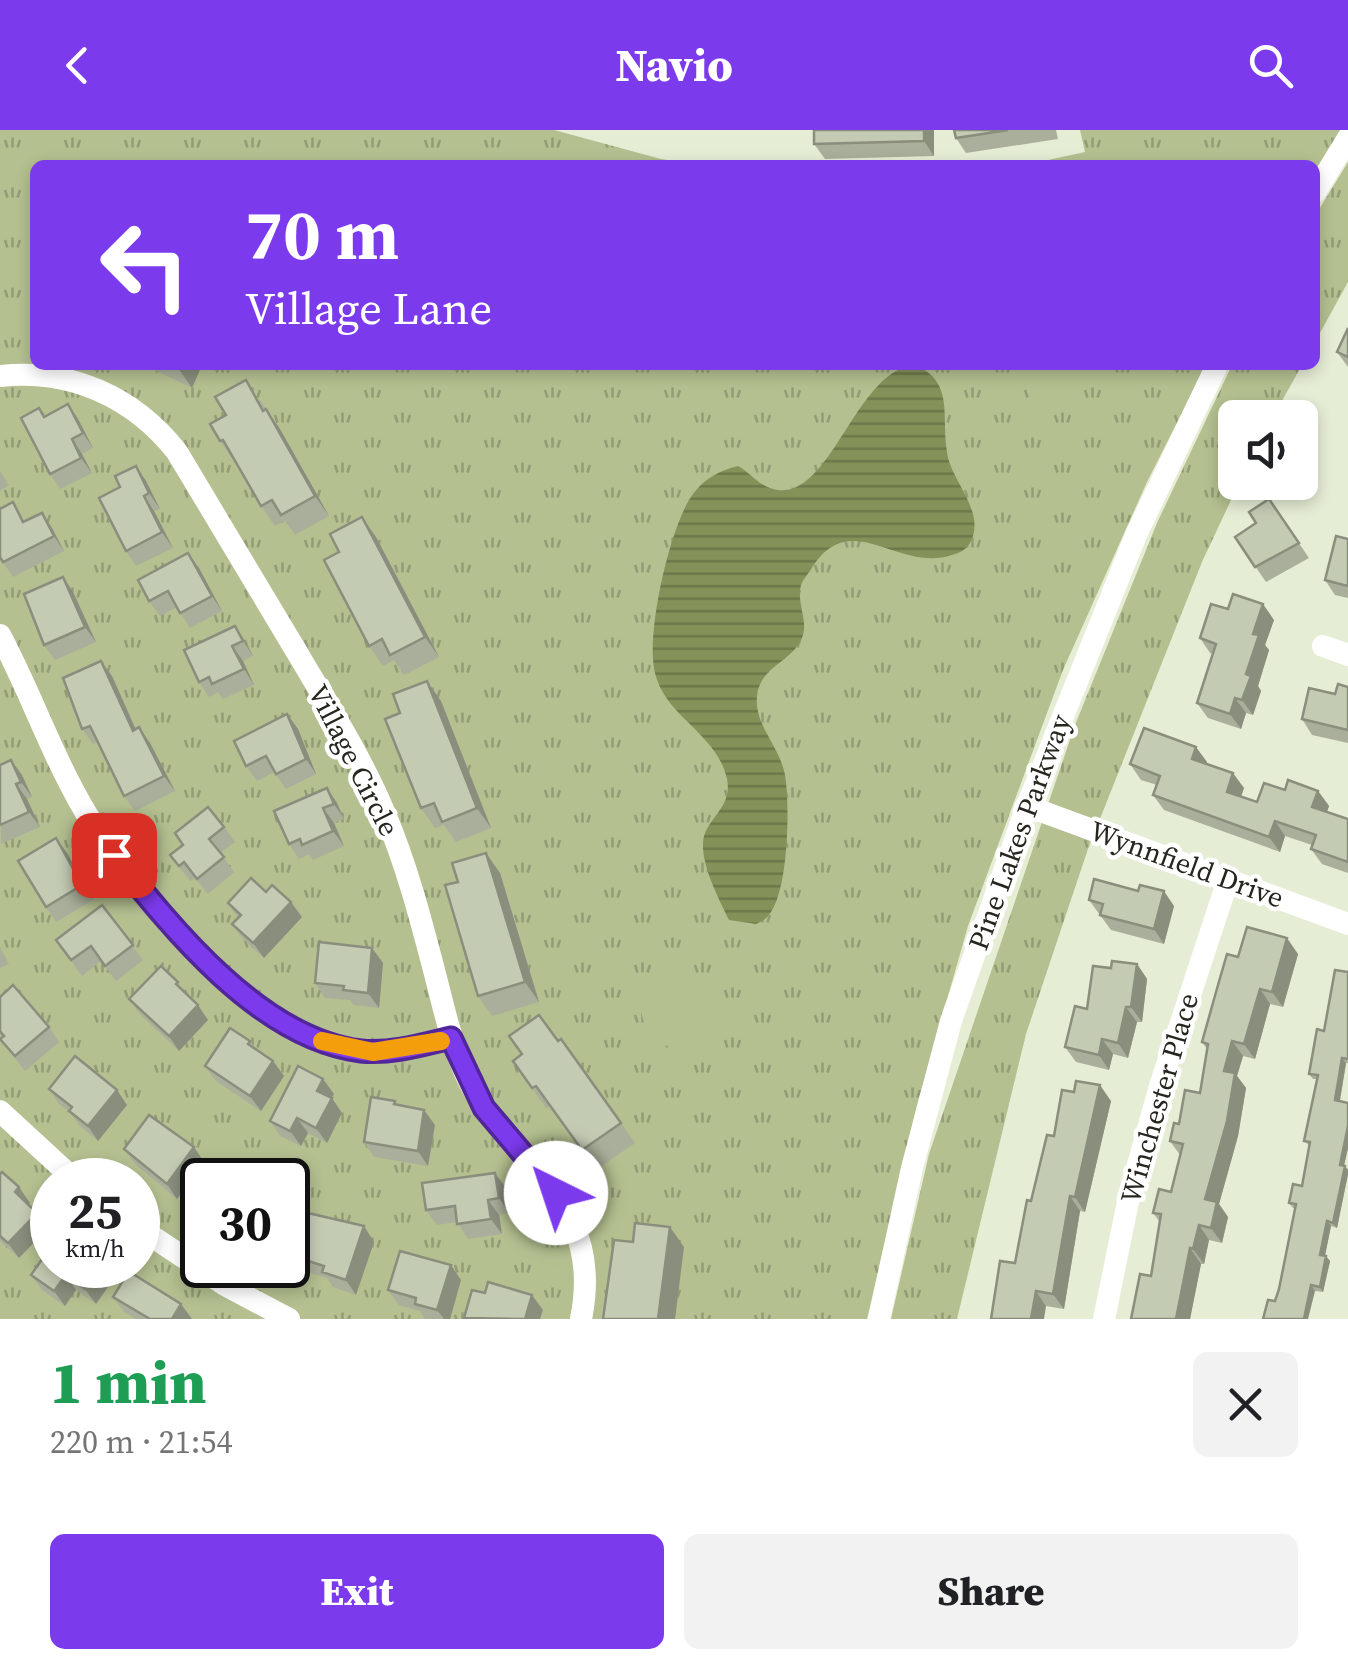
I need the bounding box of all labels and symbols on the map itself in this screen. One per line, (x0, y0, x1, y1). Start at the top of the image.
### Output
street label: Village Circle (300, 678, 408, 842)
street label: Pine Lakes Parkway (959, 708, 1080, 955)
street label: Wynnfield Drive (1085, 811, 1289, 917)
pin (72, 813, 157, 898)
street label: Winchester Place (1111, 989, 1207, 1207)
position arrow (504, 1141, 608, 1245)
speed limit sign: 30 (180, 1158, 310, 1288)

